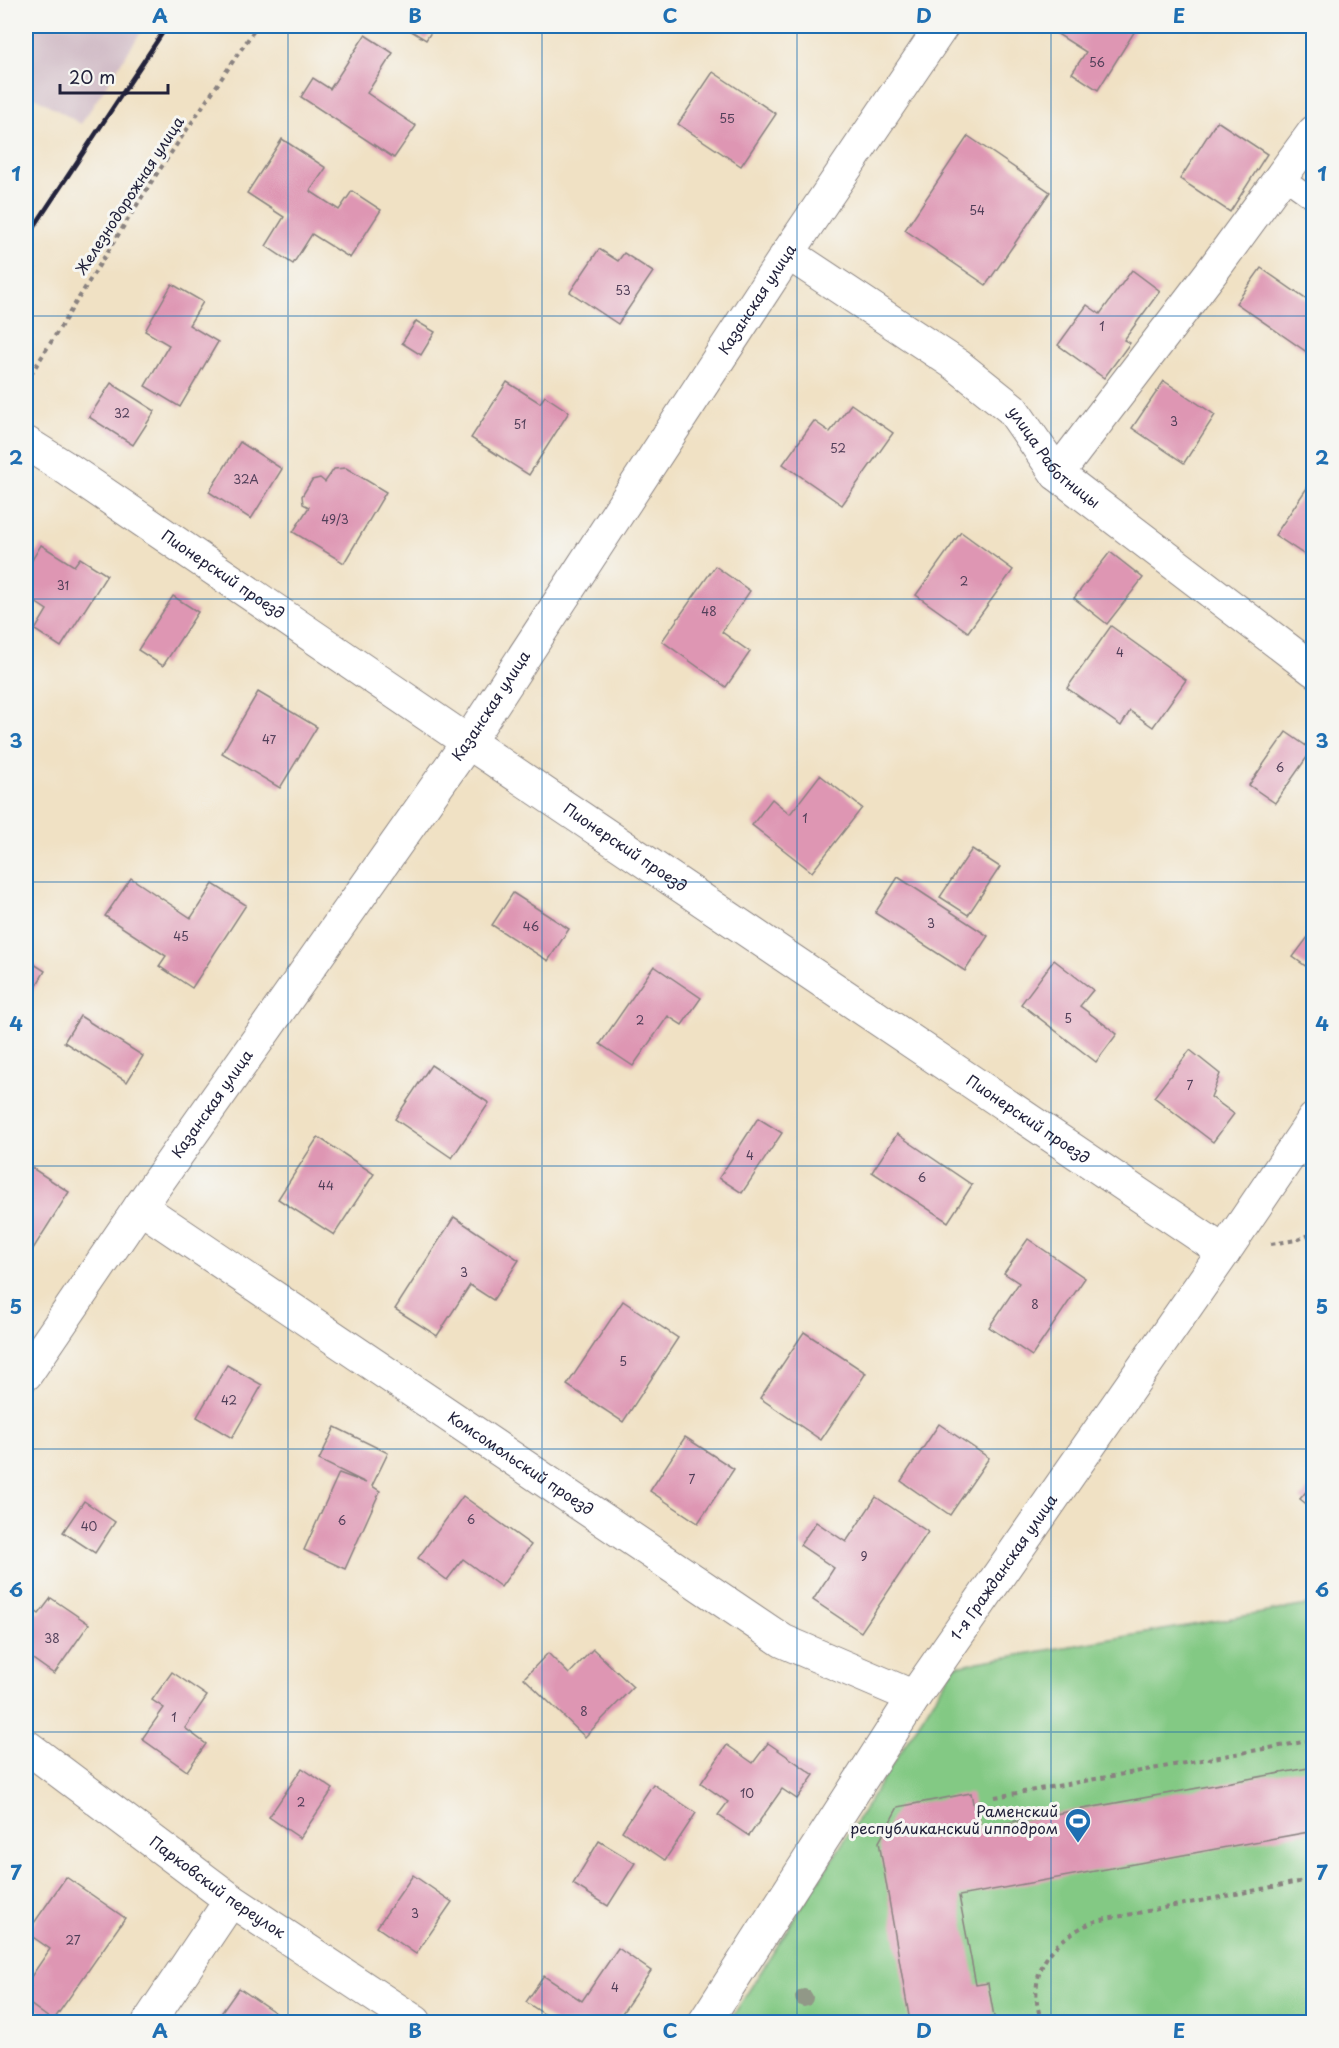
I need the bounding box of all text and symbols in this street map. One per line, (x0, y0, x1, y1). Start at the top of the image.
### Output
text: A (152, 0, 168, 30)
text: B (408, 0, 422, 30)
text: C (662, 0, 678, 30)
text: D (916, 0, 932, 30)
text: E (1173, 0, 1185, 30)
house number: 56 (1089, 53, 1105, 71)
scale bar (60, 57, 168, 95)
text: 20 m (69, 63, 115, 90)
house number: 55 (719, 109, 735, 127)
street label: Железнодорожная улица (69, 111, 189, 279)
text: 1 (11, 158, 21, 188)
text: 1 (1317, 158, 1327, 188)
house number: 54 (969, 201, 985, 219)
street label: Казанская улица (712, 238, 801, 359)
house number: 53 (615, 281, 631, 299)
house number: 1 (1099, 317, 1105, 335)
street label: улица Работницы (1003, 401, 1106, 513)
house number: 32 (114, 404, 130, 422)
house number: 3 (1170, 412, 1178, 430)
house number: 51 (514, 415, 526, 433)
house number: 52 (830, 439, 846, 457)
text: 2 (9, 442, 23, 472)
text: 2 (1315, 442, 1329, 472)
house number: 32А (233, 470, 259, 488)
house number: 49/3 (321, 510, 349, 528)
street label: Пионерский проезд (157, 523, 290, 624)
house number: 2 (960, 572, 968, 590)
house number: 31 (57, 576, 69, 594)
house number: 48 (701, 602, 717, 620)
house number: 4 (1116, 643, 1124, 661)
street label: Казанская улица (445, 645, 535, 765)
text: 3 (9, 725, 23, 755)
text: 3 (1315, 725, 1329, 755)
house number: 47 (262, 730, 277, 748)
house number: 6 (1276, 758, 1284, 776)
street label: Пионерский проезд (559, 797, 692, 897)
house number: 1 (802, 809, 808, 827)
house number: 3 (927, 914, 935, 932)
house number: 46 (523, 917, 539, 935)
house number: 45 (173, 927, 189, 945)
text: 4 (9, 1008, 23, 1038)
text: 4 (1315, 1008, 1329, 1038)
house number: 5 (1064, 1009, 1072, 1027)
house number: 2 (636, 1011, 644, 1029)
street label: Казанская улица (165, 1044, 258, 1162)
street label: Пионерский проезд (962, 1068, 1095, 1168)
house number: 7 (1187, 1076, 1194, 1094)
house number: 4 (746, 1146, 754, 1164)
house number: 6 (918, 1168, 926, 1186)
house number: 44 (318, 1176, 334, 1194)
house number: 3 (460, 1263, 468, 1281)
text: 5 (10, 1291, 22, 1321)
text: 5 (1316, 1291, 1328, 1321)
house number: 8 (1031, 1295, 1039, 1313)
house number: 5 (619, 1352, 627, 1370)
house number: 42 (221, 1391, 237, 1409)
street label: Комсомольский проезд (444, 1405, 599, 1520)
house number: 7 (689, 1470, 696, 1488)
street label: 1-я Гражданская улица (944, 1489, 1062, 1645)
house number: 6 (467, 1510, 475, 1528)
house number: 6 (338, 1511, 346, 1529)
house number: 40 (81, 1517, 98, 1535)
house number: 9 (860, 1547, 868, 1565)
text: 6 (9, 1574, 23, 1604)
text: 6 (1315, 1574, 1329, 1604)
house number: 38 (44, 1629, 60, 1647)
house number: 8 (580, 1702, 588, 1720)
house number: 1 (171, 1708, 177, 1726)
house number: 10 (740, 1784, 754, 1802)
house number: 2 (297, 1793, 305, 1811)
place label: Раменский республиканский ипподром (850, 1799, 1058, 1839)
sports icon: Раменский республиканский ипподром (1063, 1806, 1093, 1844)
street label: Парковский переулок (145, 1830, 291, 1943)
text: 7 (10, 1857, 22, 1887)
text: 7 (1316, 1857, 1328, 1887)
house number: 3 (411, 1904, 419, 1922)
house number: 27 (66, 1931, 81, 1949)
house number: 4 (611, 1978, 619, 1996)
text: A (152, 2015, 168, 2045)
text: B (408, 2015, 422, 2045)
text: C (662, 2015, 678, 2045)
text: D (916, 2015, 932, 2045)
text: E (1173, 2015, 1185, 2045)

